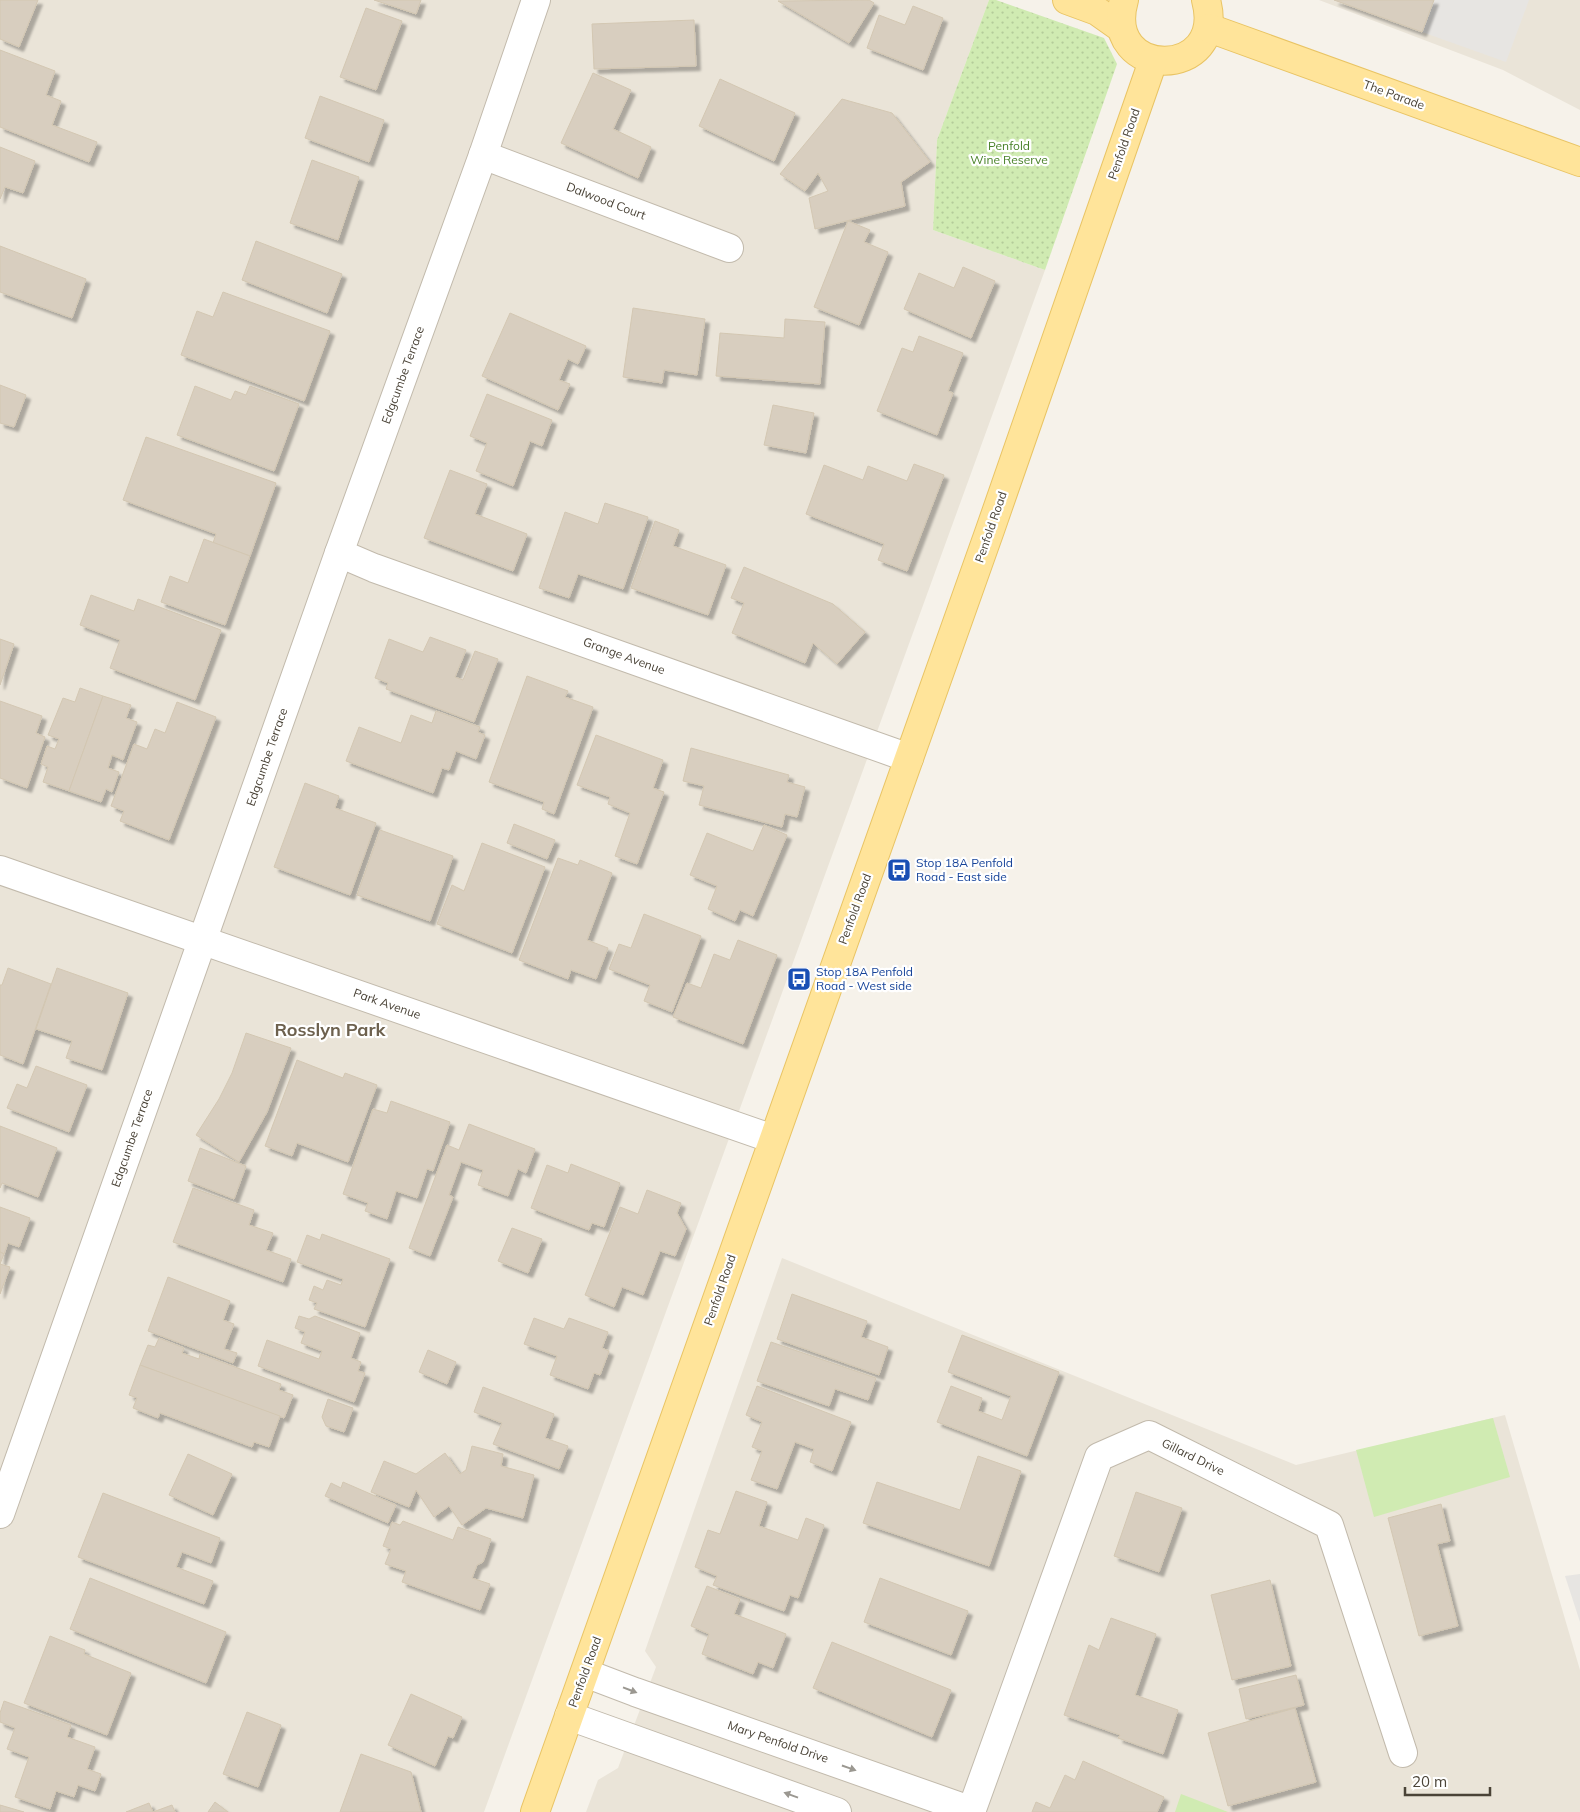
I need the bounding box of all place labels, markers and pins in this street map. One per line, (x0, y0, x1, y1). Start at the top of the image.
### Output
place label: Stop 18A Penfold Road - East side (916, 855, 1013, 884)
bus stop icon: Stop 18A Penfold Road - East side (886, 857, 912, 883)
place label: Stop 18A Penfold Road - West side (816, 964, 913, 993)
bus stop icon: Stop 18A Penfold Road - West side (786, 966, 812, 992)

